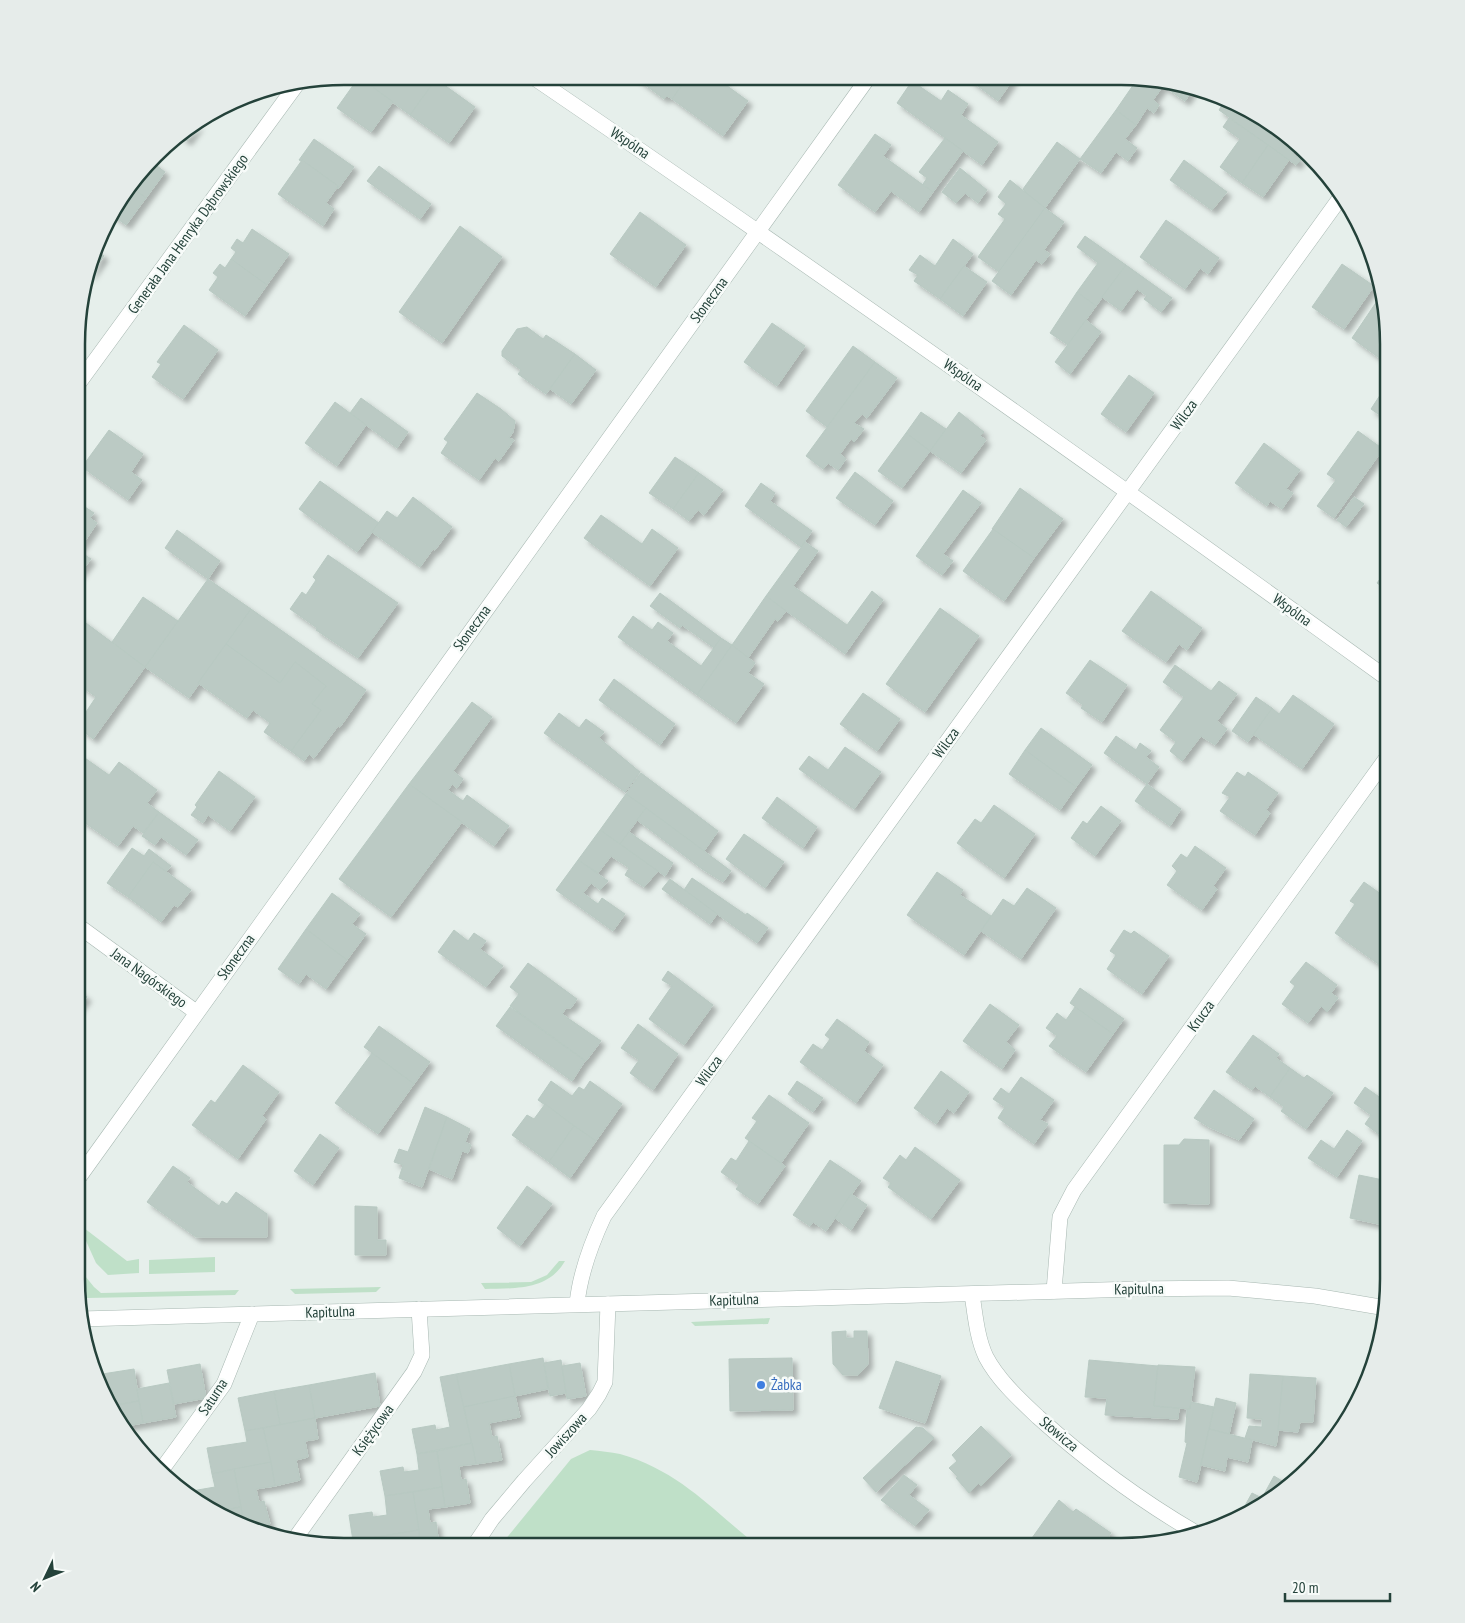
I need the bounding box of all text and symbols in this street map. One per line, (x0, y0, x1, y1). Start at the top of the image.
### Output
street label: Wspólna (607, 122, 654, 163)
street label: Generała Jana Henryka Dąbrowskiego (123, 150, 252, 317)
street label: Słoneczna (686, 273, 732, 326)
street label: Wspólna (940, 354, 987, 395)
street label: Wilcza (1166, 396, 1201, 434)
street label: Wspólna (1269, 589, 1316, 630)
street label: Słoneczna (449, 601, 495, 654)
street label: Wilcza (928, 724, 963, 762)
street label: Słoneczna (213, 930, 259, 983)
street label: Jana Nagórskiego (107, 943, 191, 1012)
street label: Krucza (1183, 996, 1218, 1035)
street label: Wilcza (691, 1052, 726, 1090)
street label: Kapitulna (1114, 1279, 1164, 1298)
street label: Kapitulna (709, 1289, 759, 1310)
street label: Kapitulna (305, 1301, 355, 1322)
street label: Saturna (194, 1375, 231, 1419)
place label: Żabka (771, 1375, 802, 1394)
marker: Żabka (755, 1379, 767, 1391)
street label: Księżycowa (348, 1400, 398, 1459)
street label: Jowiszowa (540, 1408, 591, 1462)
street label: Słowicza (1036, 1412, 1083, 1455)
north arrow (20, 1553, 70, 1603)
scale bar (1285, 1570, 1390, 1602)
text: N (26, 1578, 45, 1596)
text: 20 m (1292, 1578, 1318, 1597)

